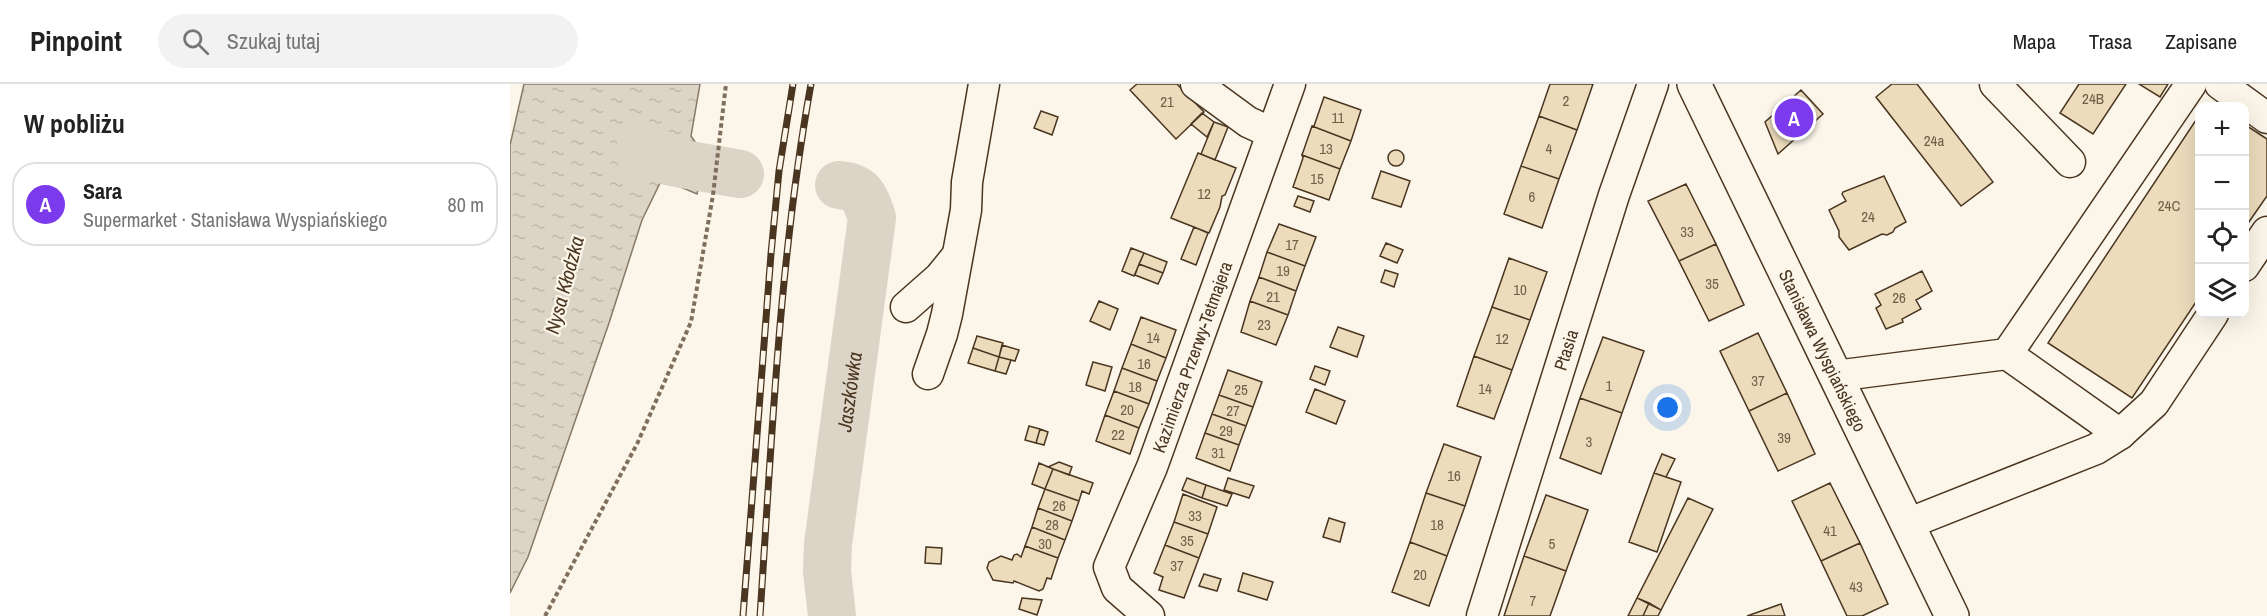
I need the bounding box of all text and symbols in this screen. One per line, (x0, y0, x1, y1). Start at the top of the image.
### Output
search box (158, 14, 578, 68)
text: Pinpoint (30, 22, 122, 60)
icon: search (179, 25, 212, 58)
text: Szukaj tutaj (227, 26, 320, 56)
text: Mapa (2013, 27, 2056, 56)
text: Trasa (2089, 27, 2132, 56)
text: Zapisane (2165, 27, 2237, 56)
house number: 24B (2082, 88, 2104, 109)
house number: 2 (1563, 90, 1570, 111)
house number: 21 (1160, 91, 1174, 112)
pin: A (1774, 96, 1814, 141)
map controls (2195, 102, 2249, 318)
button: + (2195, 102, 2249, 156)
text: W pobliżu (24, 106, 125, 141)
house number: 11 (1332, 107, 1345, 128)
house number: 24a (1924, 130, 1944, 151)
house number: 13 (1319, 138, 1333, 159)
house number: 4 (1546, 138, 1553, 159)
button: − (2195, 156, 2249, 210)
house number: 15 (1310, 168, 1324, 189)
text: Sara (83, 176, 122, 206)
house number: 12 (1197, 183, 1211, 204)
house number: 6 (1529, 186, 1536, 207)
text: A (40, 191, 51, 218)
text: 80 m (448, 191, 484, 218)
house number: 24C (2158, 195, 2180, 216)
text: Supermarket · Stanisława Wyspiańskiego (83, 206, 387, 233)
house number: 24 (1861, 206, 1875, 227)
button: locate (2195, 210, 2249, 264)
house number: 33 (1680, 221, 1694, 242)
water label: Nysa Kłodzka (538, 233, 590, 337)
house number: 17 (1285, 234, 1299, 255)
street label: Kazimierza Przerwy-Tetmajera (1146, 258, 1238, 456)
house number: 19 (1276, 260, 1290, 281)
button: layers (2195, 264, 2249, 318)
street label: Stanisława Wyspiańskiego (1773, 265, 1873, 436)
house number: 35 (1705, 273, 1719, 294)
house number: 10 (1513, 279, 1527, 300)
house number: 21 (1266, 286, 1280, 307)
house number: 26 (1892, 287, 1906, 308)
house number: 23 (1257, 314, 1271, 335)
street label: Ptasia (1547, 326, 1584, 374)
house number: 14 (1146, 327, 1160, 348)
house number: 12 (1495, 328, 1509, 349)
water label: Jaszkówka (830, 350, 867, 434)
house number: 16 (1137, 353, 1151, 374)
house number: 37 (1751, 370, 1765, 391)
house number: 1 (1606, 375, 1613, 396)
house number: 18 (1128, 376, 1142, 397)
house number: 14 (1478, 378, 1492, 399)
house number: 25 (1234, 379, 1248, 400)
your location (1653, 393, 1682, 422)
house number: 20 (1120, 399, 1134, 420)
house number: 27 (1226, 400, 1240, 421)
house number: 29 (1219, 420, 1233, 441)
house number: 22 (1111, 424, 1125, 445)
house number: 39 (1777, 427, 1791, 448)
house number: 3 (1586, 431, 1593, 452)
house number: 31 (1211, 442, 1225, 463)
house number: 16 (1447, 465, 1461, 486)
house number: 26 (1052, 495, 1066, 516)
house number: 33 (1188, 505, 1202, 526)
house number: 28 (1045, 514, 1059, 535)
house number: 18 (1430, 514, 1444, 535)
house number: 41 (1823, 520, 1837, 541)
house number: 35 (1180, 530, 1194, 551)
house number: 30 (1038, 533, 1052, 554)
house number: 5 (1549, 533, 1556, 554)
house number: 37 (1170, 555, 1184, 576)
house number: 20 (1413, 564, 1427, 585)
house number: 43 (1849, 576, 1863, 597)
house number: 7 (1530, 590, 1537, 611)

